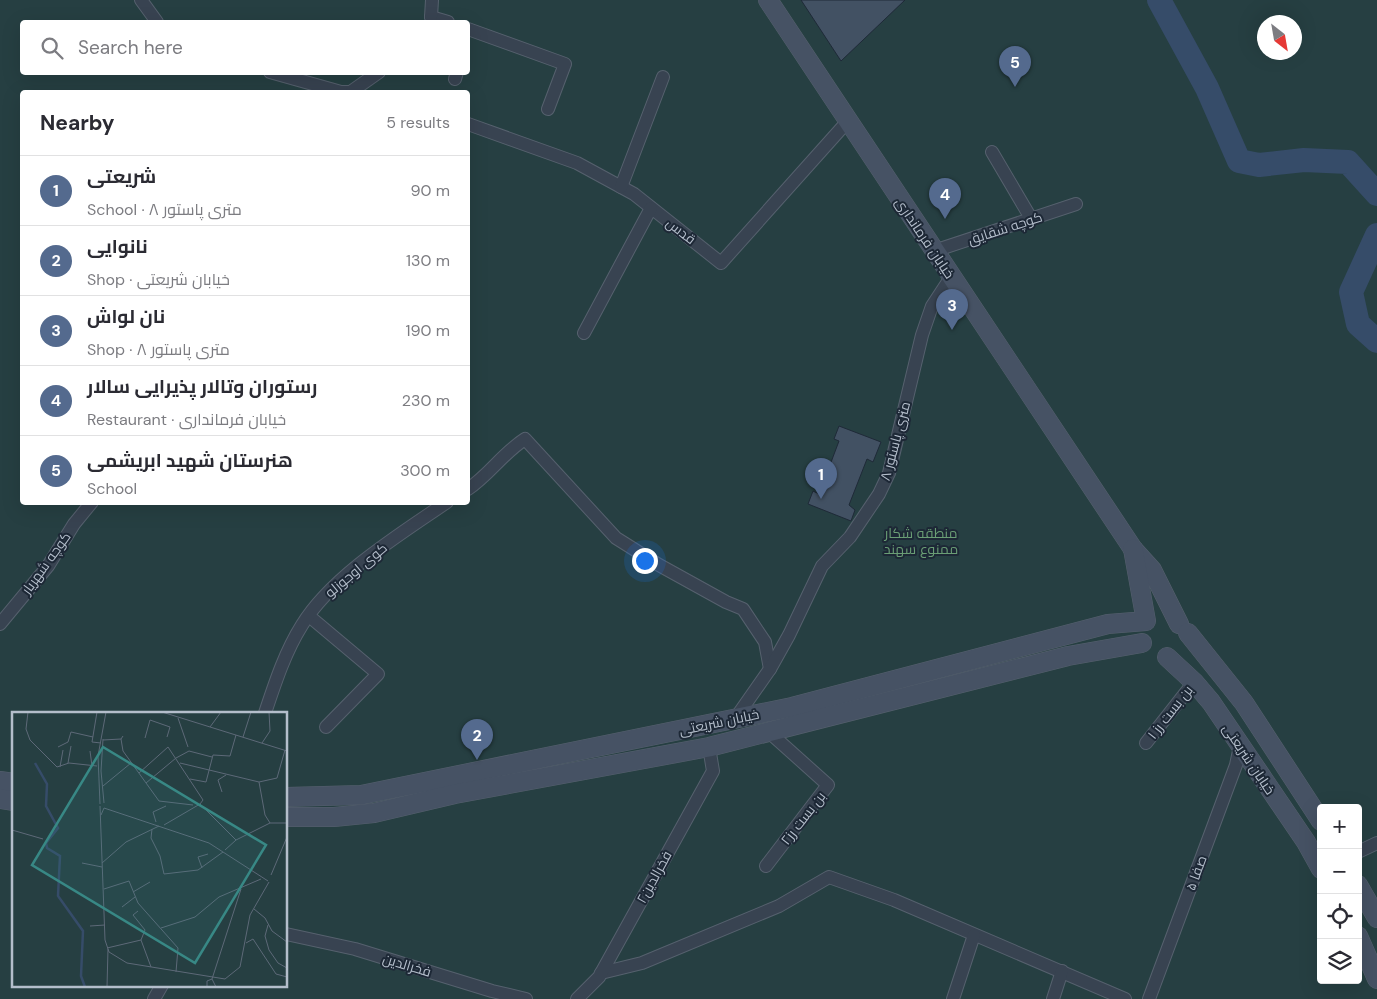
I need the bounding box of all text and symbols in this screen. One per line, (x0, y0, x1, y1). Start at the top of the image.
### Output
north arrow (1257, 15, 1302, 60)
search box (20, 20, 470, 75)
icon: search (38, 34, 66, 62)
text: Search here (78, 35, 183, 60)
pin: 5 (999, 46, 1031, 87)
text: Nearby (40, 109, 114, 137)
text: 5 results (386, 112, 450, 133)
text: شریعتی (87, 164, 156, 189)
pin: 4 (929, 178, 961, 219)
text: 1 (53, 180, 59, 201)
text: 90 m (410, 180, 450, 201)
street label: خیابان فرمانداری (891, 194, 959, 282)
text: School · ۸ متری پاستور (87, 199, 242, 220)
street label: کوچه شقایق (965, 207, 1045, 249)
street label: قدس (662, 214, 700, 248)
text: نانوایی (87, 234, 148, 259)
text: 2 (51, 250, 61, 271)
text: 130 m (406, 250, 450, 271)
text: Shop · خیابان شریعتی (87, 269, 230, 290)
pin: 3 (936, 289, 968, 330)
text: نان لواش (87, 304, 165, 329)
text: 3 (51, 320, 61, 341)
text: 190 m (406, 320, 450, 341)
text: Shop · ۸ متری پاستور (87, 339, 230, 360)
text: رستوران وتالار پذیرایی سالار (87, 374, 317, 399)
text: 4 (51, 390, 61, 411)
text: 230 m (402, 390, 450, 411)
street label: ۸ متری پاستور (876, 399, 915, 483)
text: Restaurant · خیابان فرمانداری (87, 409, 286, 430)
text: هنرستان شهید ابریشمی (87, 448, 293, 473)
pin: 1 (805, 458, 837, 499)
text: 5 (51, 460, 61, 481)
text: 300 m (400, 460, 450, 481)
text: School (87, 478, 137, 499)
park label: منطقه شکار ممنوع سهند (884, 524, 958, 558)
street label: کوچه شهریار (17, 528, 76, 599)
street label: کوی اوجوزلو (321, 539, 391, 601)
your location (632, 548, 658, 574)
street label: بن بست رز ۱ (1143, 681, 1197, 743)
street label: خیابان شریعتی (677, 705, 761, 739)
inset map (12, 712, 288, 986)
pin: 2 (461, 719, 493, 760)
street label: خیابان شریعتی (1219, 720, 1279, 798)
street label: بن بست رز۲ (777, 788, 829, 848)
map controls (1317, 804, 1362, 984)
button: + (1317, 804, 1362, 849)
street label: فخرالدین۲ (632, 848, 676, 906)
button: − (1317, 849, 1362, 894)
street label: صفا ۵ (1181, 853, 1211, 893)
button: locate (1317, 894, 1362, 939)
button: layers (1317, 939, 1362, 984)
street label: فخرالدین (381, 949, 433, 981)

